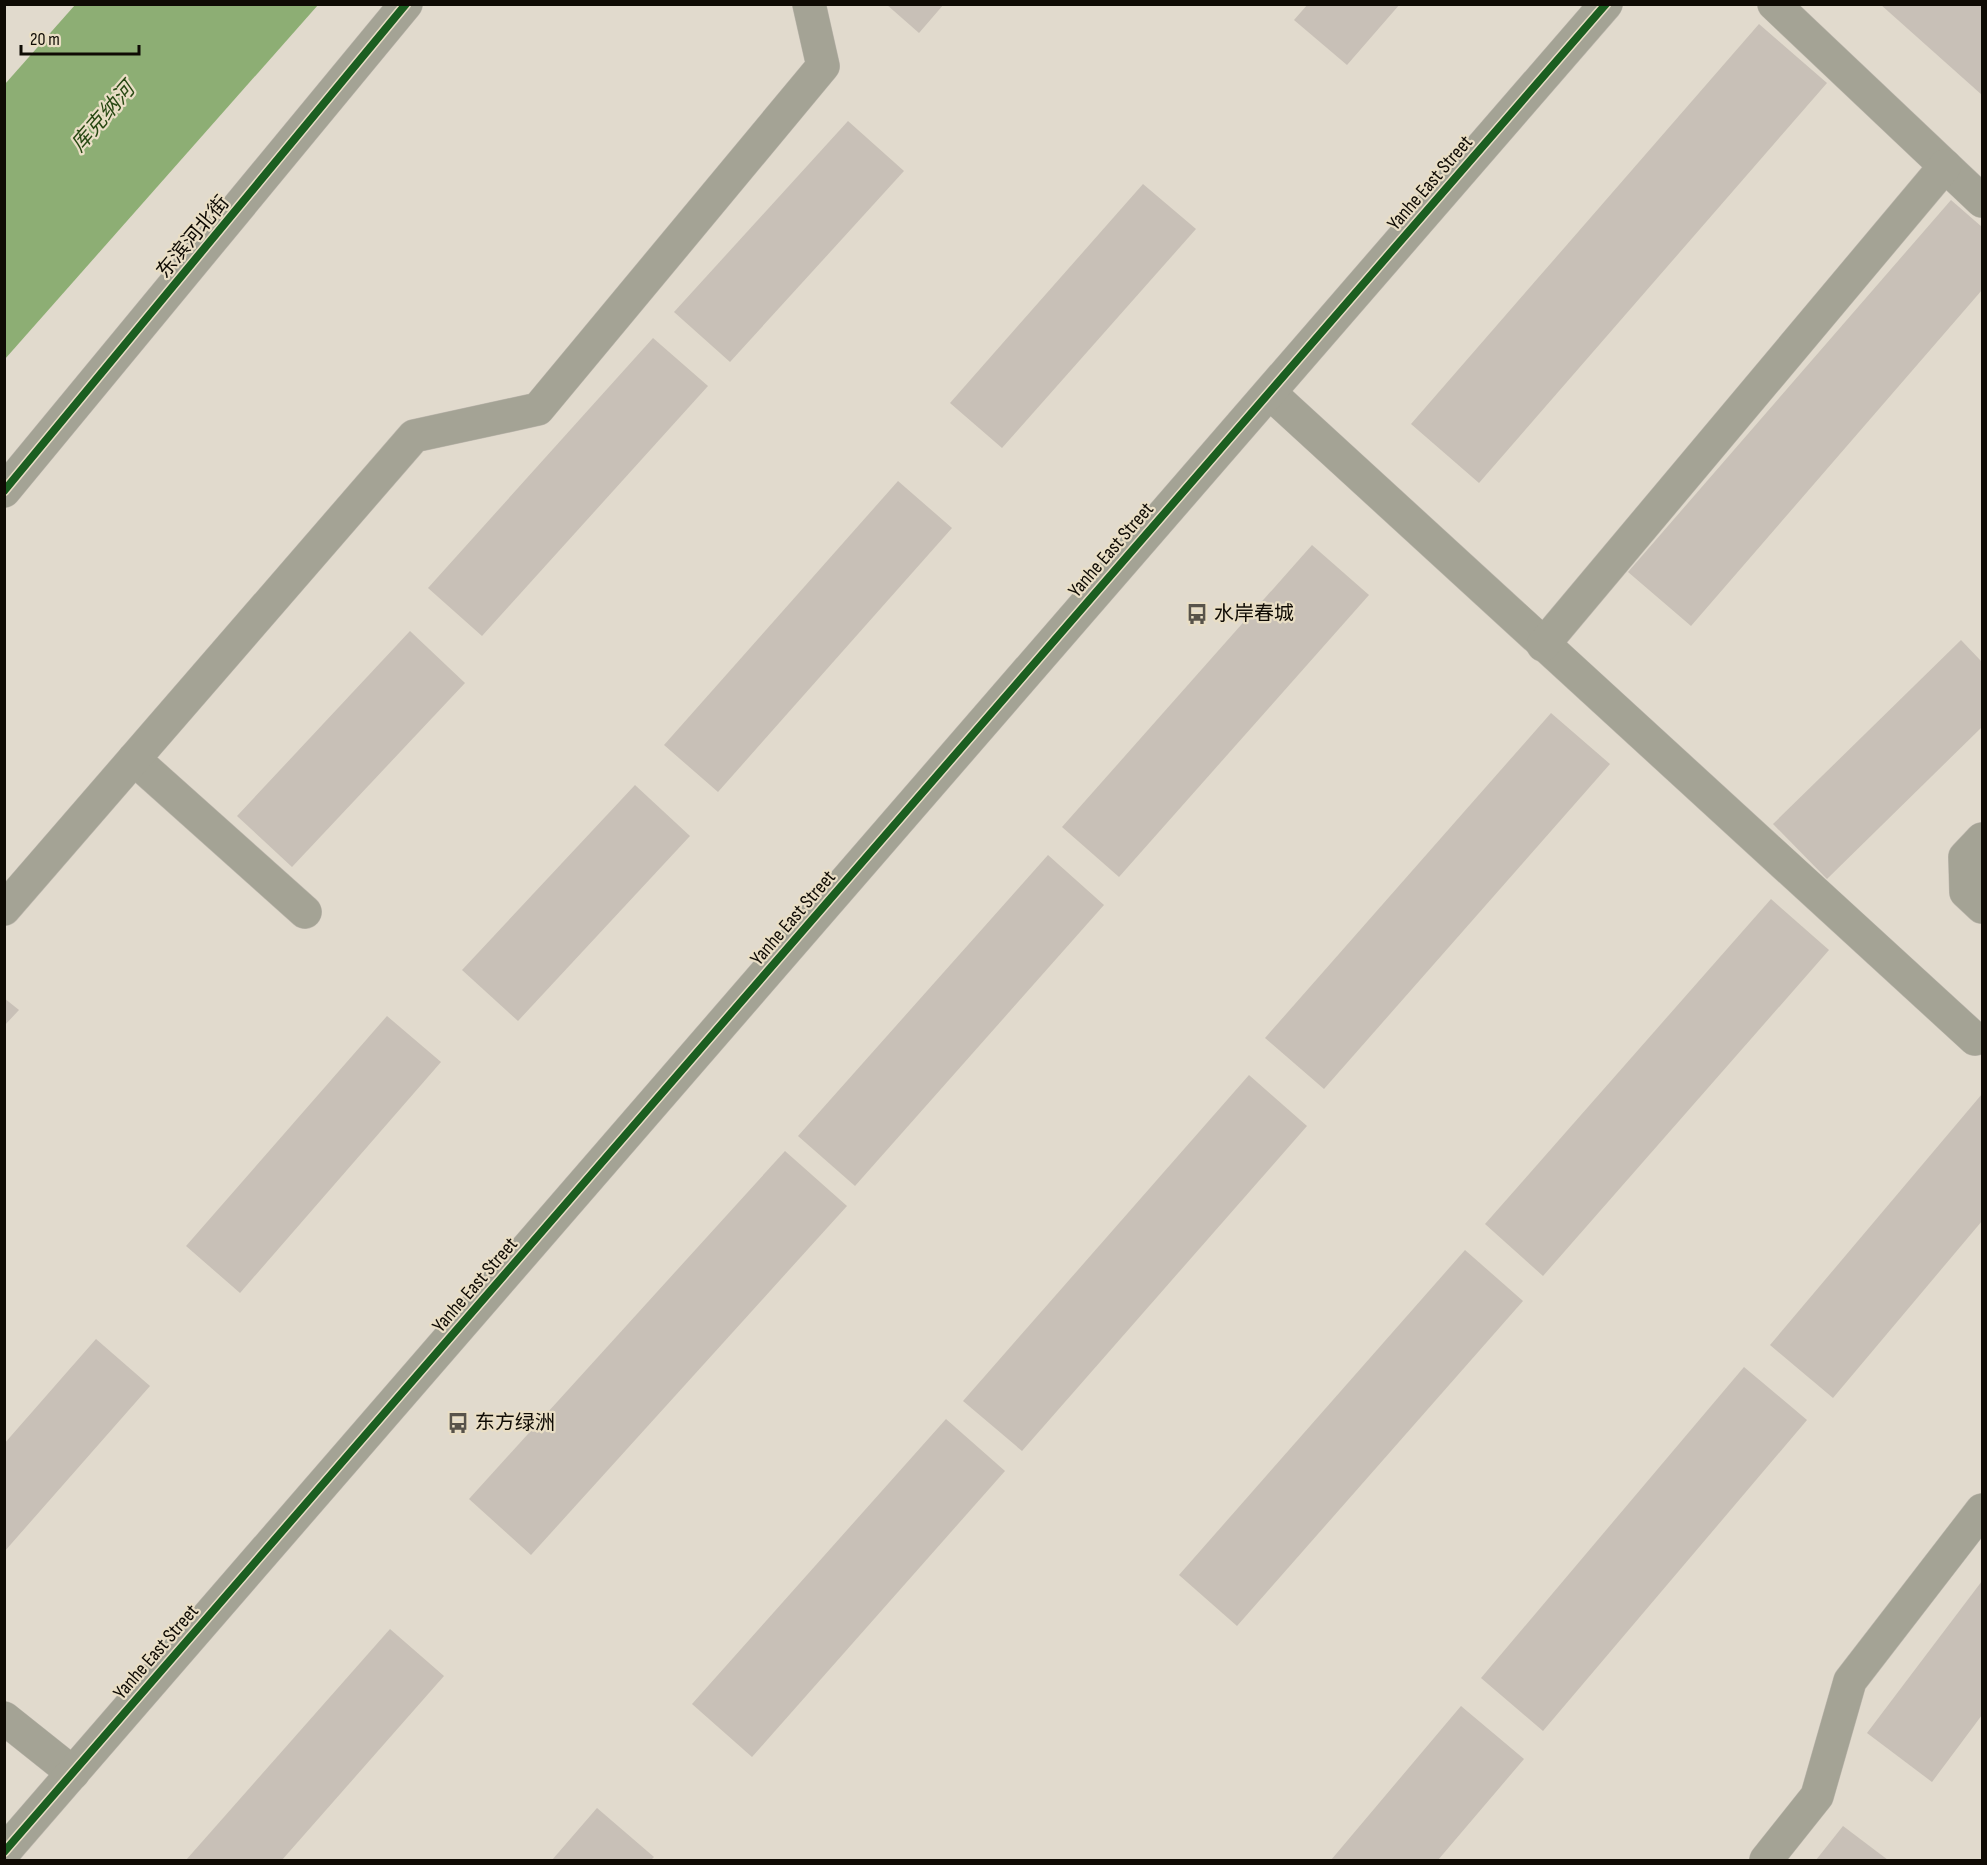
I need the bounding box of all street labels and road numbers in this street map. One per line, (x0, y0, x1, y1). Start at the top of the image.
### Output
street label: Yanhe East Street (1382, 131, 1478, 235)
street label: 东滨河北街 (152, 191, 234, 283)
street label: Yanhe East Street (1063, 498, 1159, 602)
street label: Yanhe East Street (745, 866, 841, 970)
street label: Yanhe East Street (427, 1233, 523, 1337)
street label: Yanhe East Street (108, 1600, 204, 1704)

